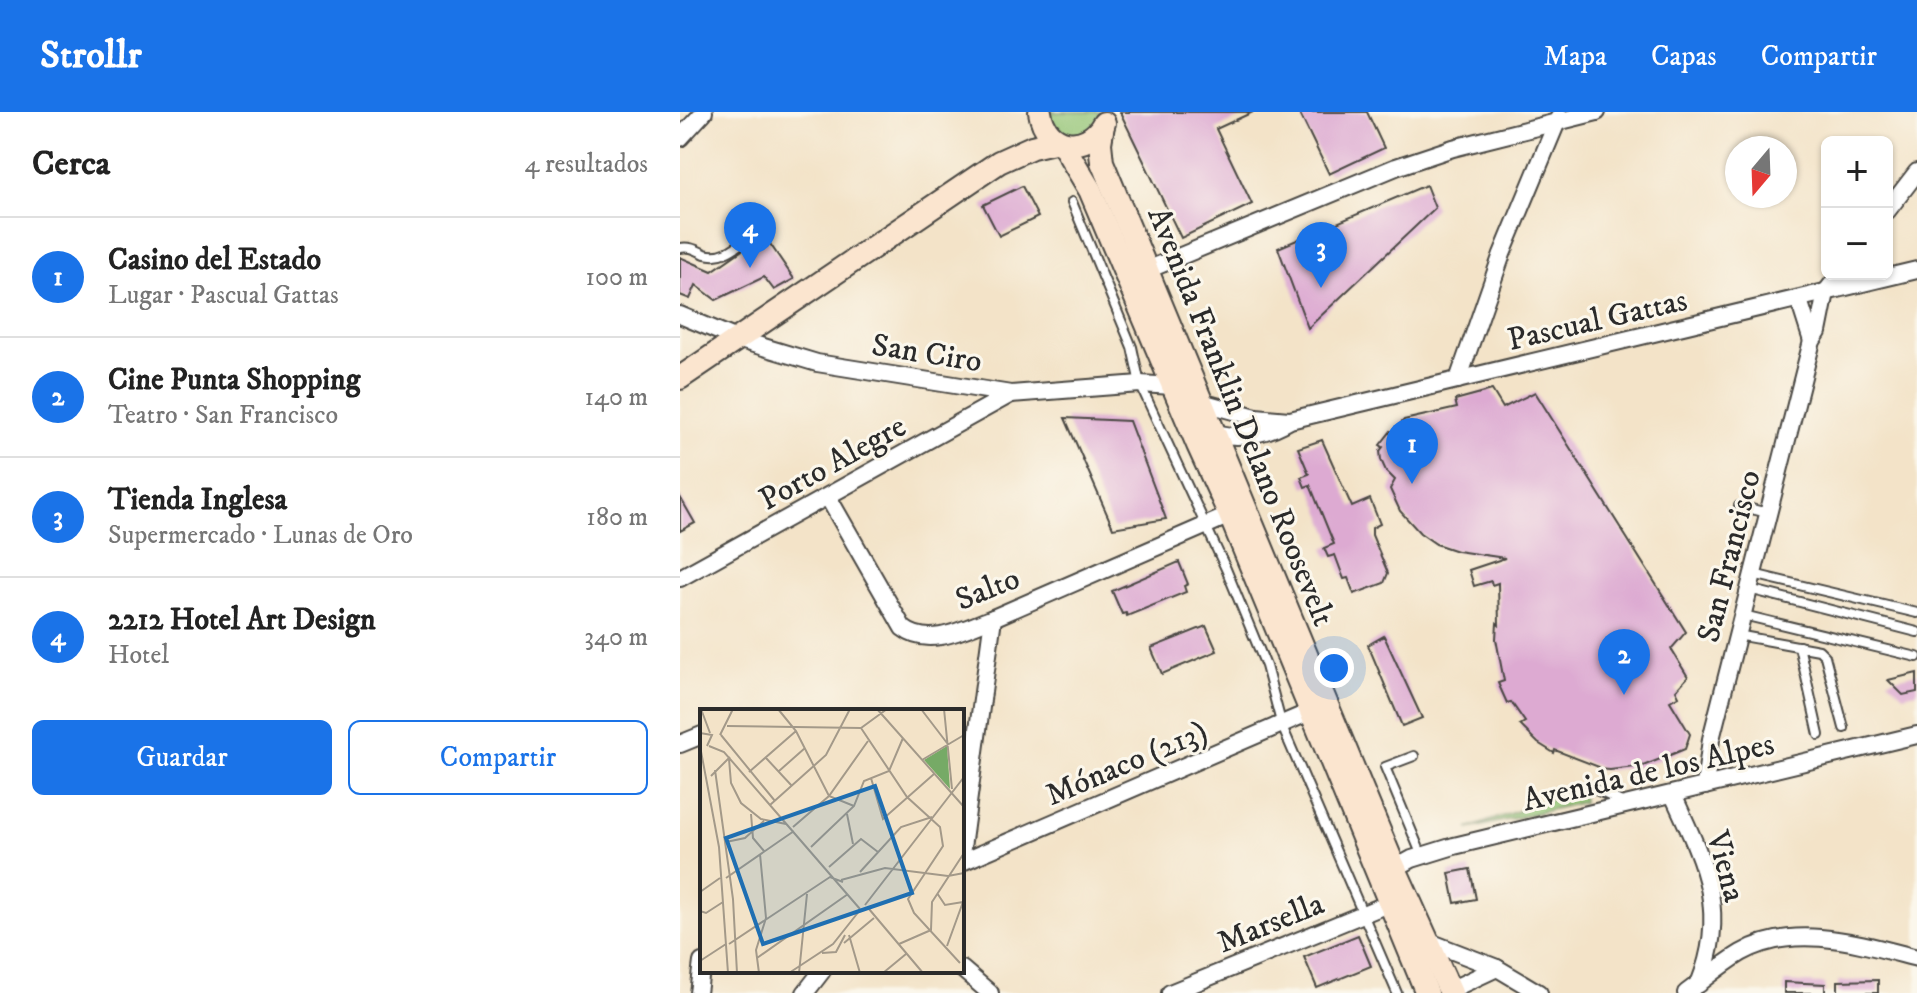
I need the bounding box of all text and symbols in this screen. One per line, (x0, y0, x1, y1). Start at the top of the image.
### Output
text: Strollr (40, 32, 142, 80)
text: Mapa (1543, 39, 1607, 74)
text: Capas (1651, 39, 1717, 74)
text: Compartir (1761, 39, 1877, 74)
north arrow (1725, 136, 1797, 208)
map controls (1821, 136, 1893, 280)
button: + (1821, 136, 1893, 208)
text: Cerca (32, 143, 110, 185)
text: 4 resultados (524, 148, 648, 181)
street label: Avenida Franklin Delano Roosevelt (1138, 201, 1343, 632)
pin: 4 (724, 202, 776, 268)
button: − (1821, 208, 1893, 280)
pin: 3 (1295, 222, 1347, 288)
text: Casino del Estado (108, 242, 321, 279)
text: 1 (53, 261, 63, 294)
text: 100 m (585, 261, 648, 294)
text: Lugar · Pascual Gattas (108, 279, 339, 312)
street label: Pascual Gattas (1504, 281, 1691, 361)
street label: San Ciro (869, 326, 985, 382)
text: Cine Punta Shopping (108, 362, 360, 399)
text: 2 (52, 381, 64, 414)
text: 140 m (584, 381, 648, 414)
text: Teatro · San Francisco (108, 399, 338, 432)
street label: Porto Alegre (752, 407, 913, 520)
pin: 1 (1386, 418, 1438, 484)
street label: San Francisco (1689, 466, 1771, 647)
text: Tienda Inglesa (108, 482, 287, 519)
text: 3 (53, 501, 63, 534)
text: 180 m (586, 501, 648, 534)
text: Supermercado · Lunas de Oro (108, 519, 413, 552)
street label: Salto (950, 559, 1026, 621)
text: 2212 Hotel Art Design (108, 602, 376, 639)
text: 4 (51, 621, 65, 654)
text: 340 m (584, 621, 648, 654)
pin: 2 (1598, 629, 1650, 695)
text: Hotel (108, 639, 169, 672)
your location (1314, 648, 1354, 688)
inset map (700, 709, 964, 973)
street label: Mónaco (213) (1040, 712, 1214, 816)
button: Guardar (32, 720, 332, 795)
button: Compartir (348, 720, 648, 795)
street label: Avenida de los Alpes (1519, 725, 1778, 821)
street label: Viena (1696, 826, 1754, 907)
street label: Marsella (1212, 884, 1330, 963)

